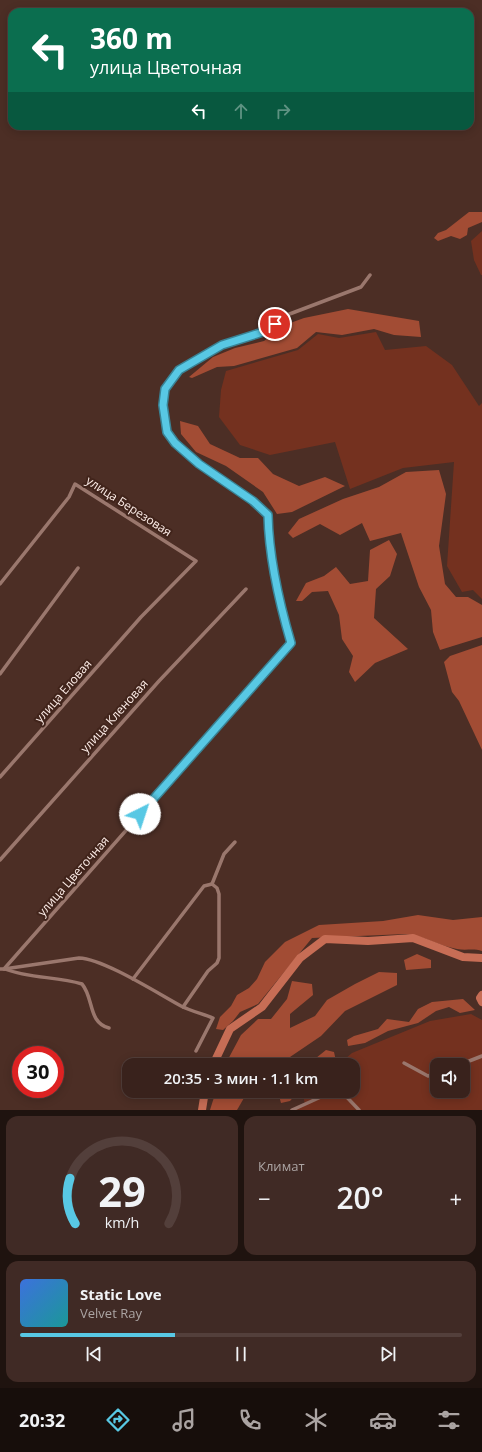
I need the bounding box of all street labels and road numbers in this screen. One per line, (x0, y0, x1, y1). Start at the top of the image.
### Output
street label: улица Березовая (83, 472, 175, 540)
street label: улица Еловая (31, 656, 95, 726)
street label: улица Кленовая (76, 675, 152, 757)
street label: улица Цветочная (33, 832, 113, 920)

